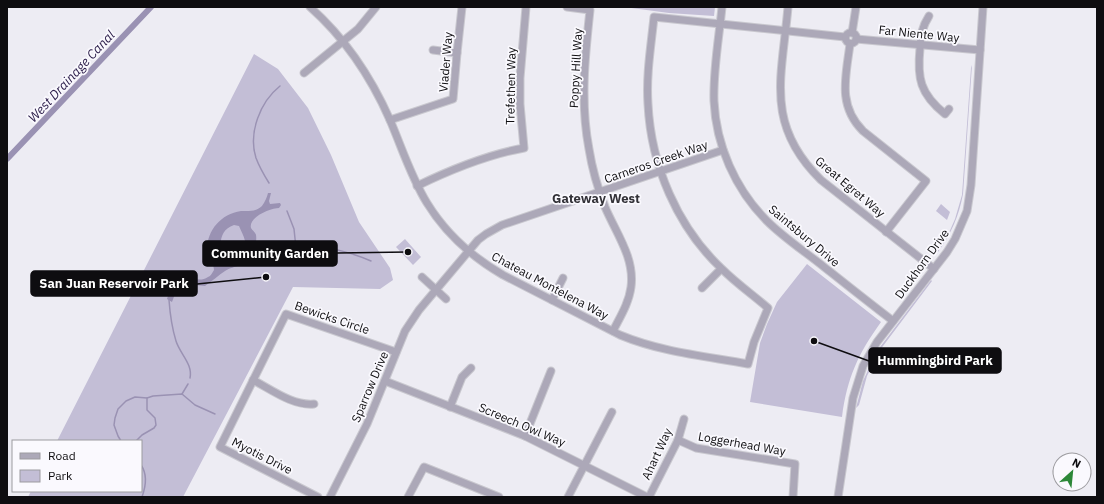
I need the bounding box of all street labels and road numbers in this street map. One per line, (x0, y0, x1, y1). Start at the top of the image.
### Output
street label: Far Niente Way (878, 22, 960, 45)
street label: Poppy Hill Way (566, 28, 585, 108)
street label: Viader Way (435, 31, 456, 93)
street label: Trefethen Way (502, 47, 519, 125)
street label: Carneros Creek Way (602, 137, 710, 186)
street label: Great Egret Way (812, 153, 888, 220)
street label: Saintsbury Drive (766, 202, 843, 270)
street label: Duckhorn Drive (891, 226, 952, 302)
street label: Chateau Montelena Way (489, 248, 611, 323)
street label: Bewicks Circle (293, 298, 372, 337)
street label: Sparrow Drive (348, 349, 391, 425)
street label: Screech Owl Way (476, 399, 568, 450)
street label: Ahart Way (638, 426, 675, 482)
street label: Loggerhead Way (697, 428, 787, 459)
street label: Myotis Drive (229, 434, 295, 477)

